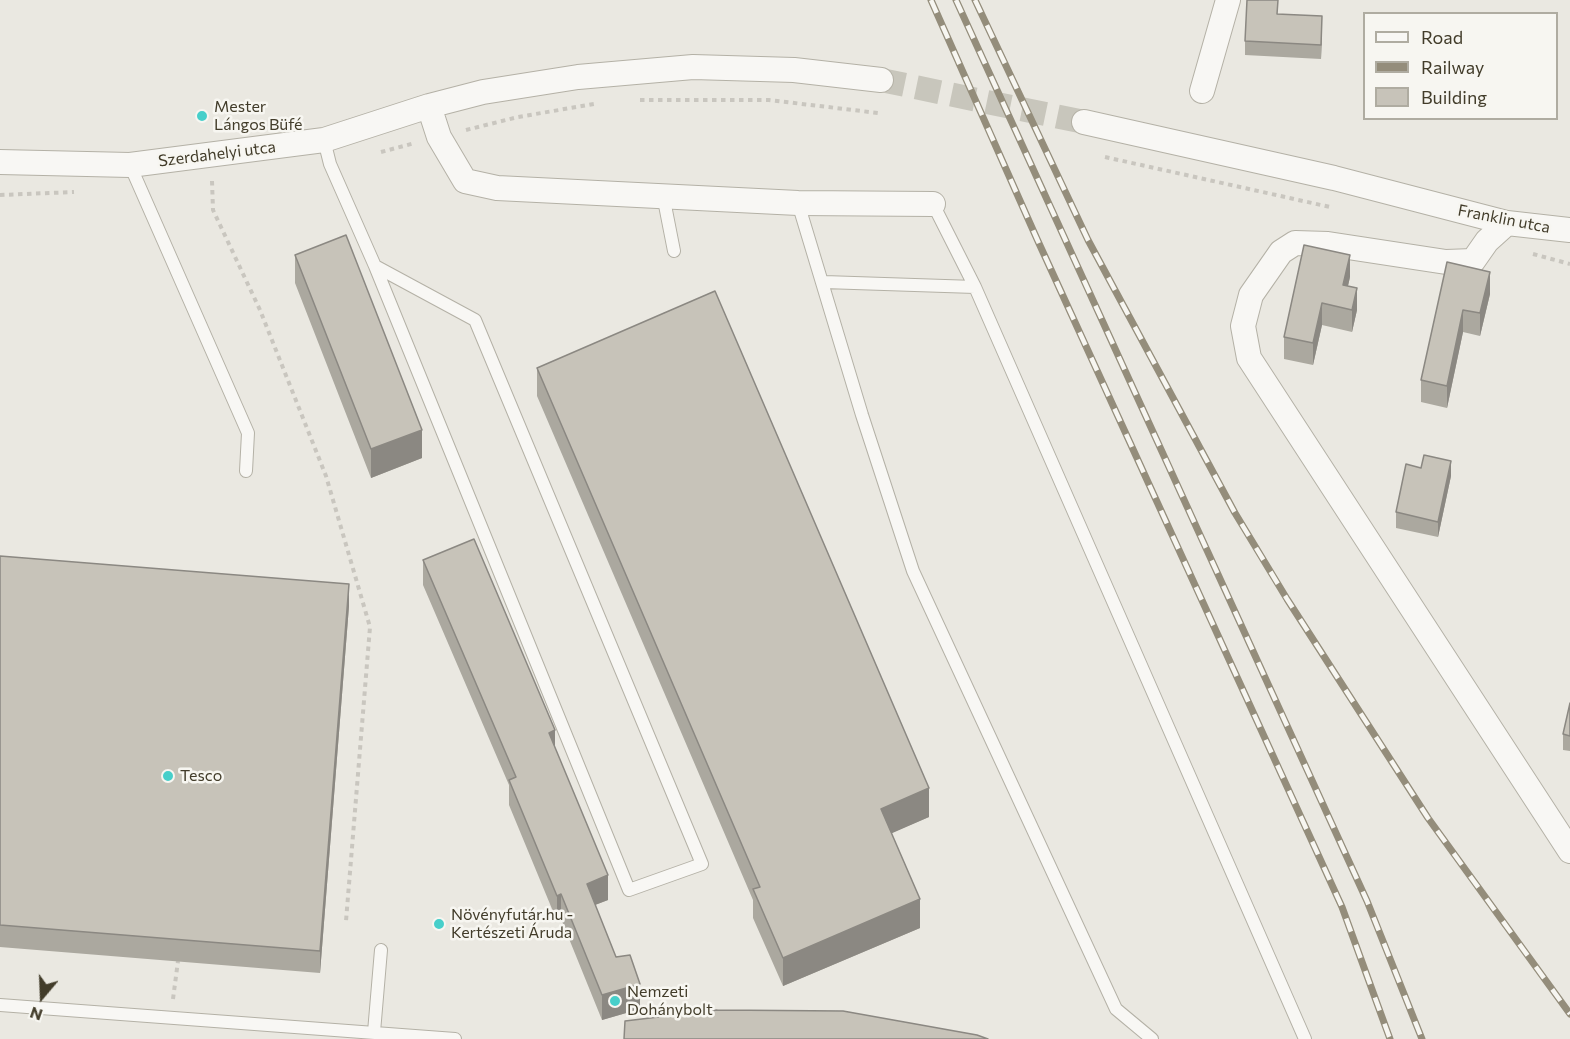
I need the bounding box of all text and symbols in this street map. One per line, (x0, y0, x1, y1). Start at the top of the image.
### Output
legend (1363, 12, 1558, 120)
text: Road (1421, 26, 1463, 48)
text: Railway (1421, 56, 1484, 78)
text: Building (1421, 86, 1487, 108)
place label: Mester Lángos Büfé (214, 97, 303, 135)
marker: Mester Lángos Büfé (195, 109, 209, 123)
street label: Szerdahelyi utca (157, 137, 277, 171)
street label: Franklin utca (1456, 201, 1552, 237)
place label: Tesco (180, 766, 222, 786)
marker: Tesco (161, 769, 175, 783)
place label: Növényfutár.hu - Kertészeti Áruda (451, 905, 573, 943)
marker: Növényfutár.hu - Kertészeti Áruda (432, 917, 446, 931)
north arrow (12, 967, 72, 1027)
place label: Nemzeti Dohánybolt (627, 982, 713, 1020)
marker: Nemzeti Dohánybolt (608, 994, 622, 1008)
text: N (27, 1004, 45, 1025)

